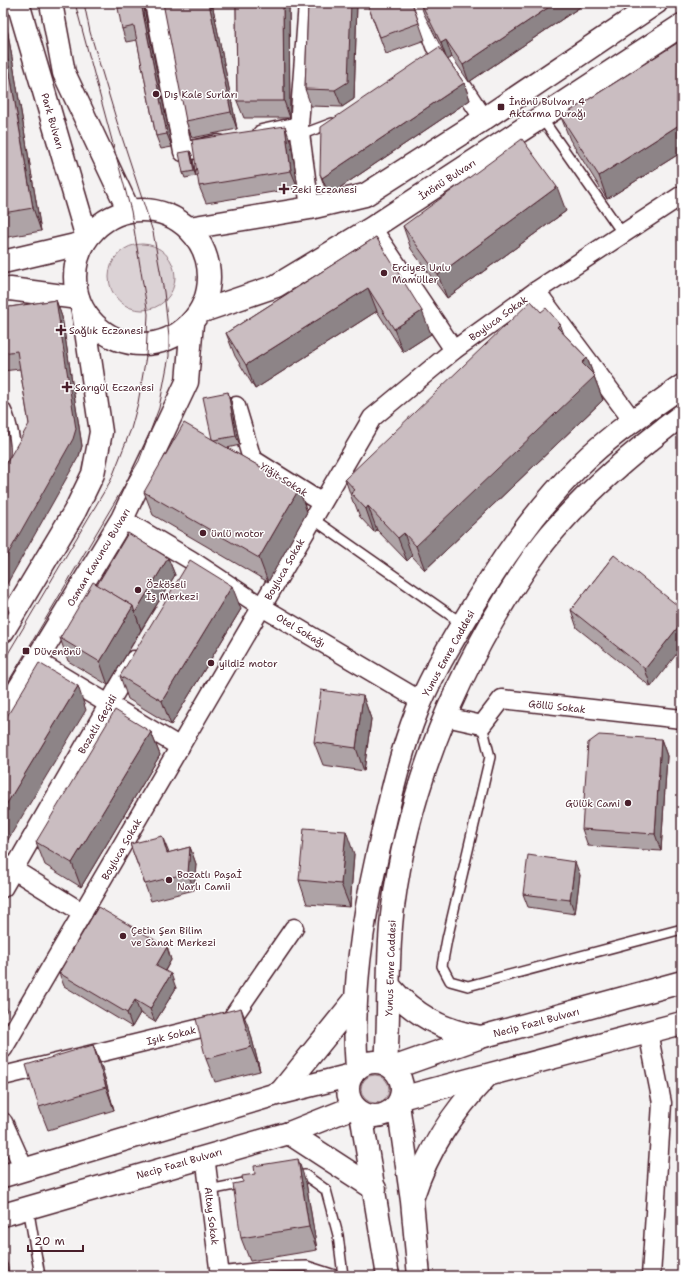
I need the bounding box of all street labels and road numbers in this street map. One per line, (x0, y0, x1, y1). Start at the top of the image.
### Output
street label: Park Bulvarı (38, 92, 67, 151)
street label: İnönü Bulvarı (416, 156, 478, 203)
street label: Boyluca Sokak (466, 293, 530, 344)
street label: Yiğit Sokak (257, 460, 310, 499)
street label: Osman Kavuncu Bulvarı (64, 506, 133, 609)
street label: Boyluca Sokak (261, 536, 308, 603)
street label: Yunus Emre Caddesi (419, 608, 478, 699)
street label: Otel Sokağı (274, 611, 328, 650)
street label: Bozatlı Geçidi (75, 692, 120, 756)
street label: Göllü Sokak (528, 697, 586, 716)
street label: Boyluca Sokak (98, 816, 145, 883)
street label: Yunus Emre Caddesi (382, 919, 399, 1016)
street label: Necip Fazıl Bulvarı (492, 1005, 581, 1040)
street label: Işık Sokak (145, 1023, 198, 1048)
street label: Necip Fazıl Bulvarı (135, 1145, 224, 1182)
street label: Altay Sokak (202, 1186, 222, 1246)

